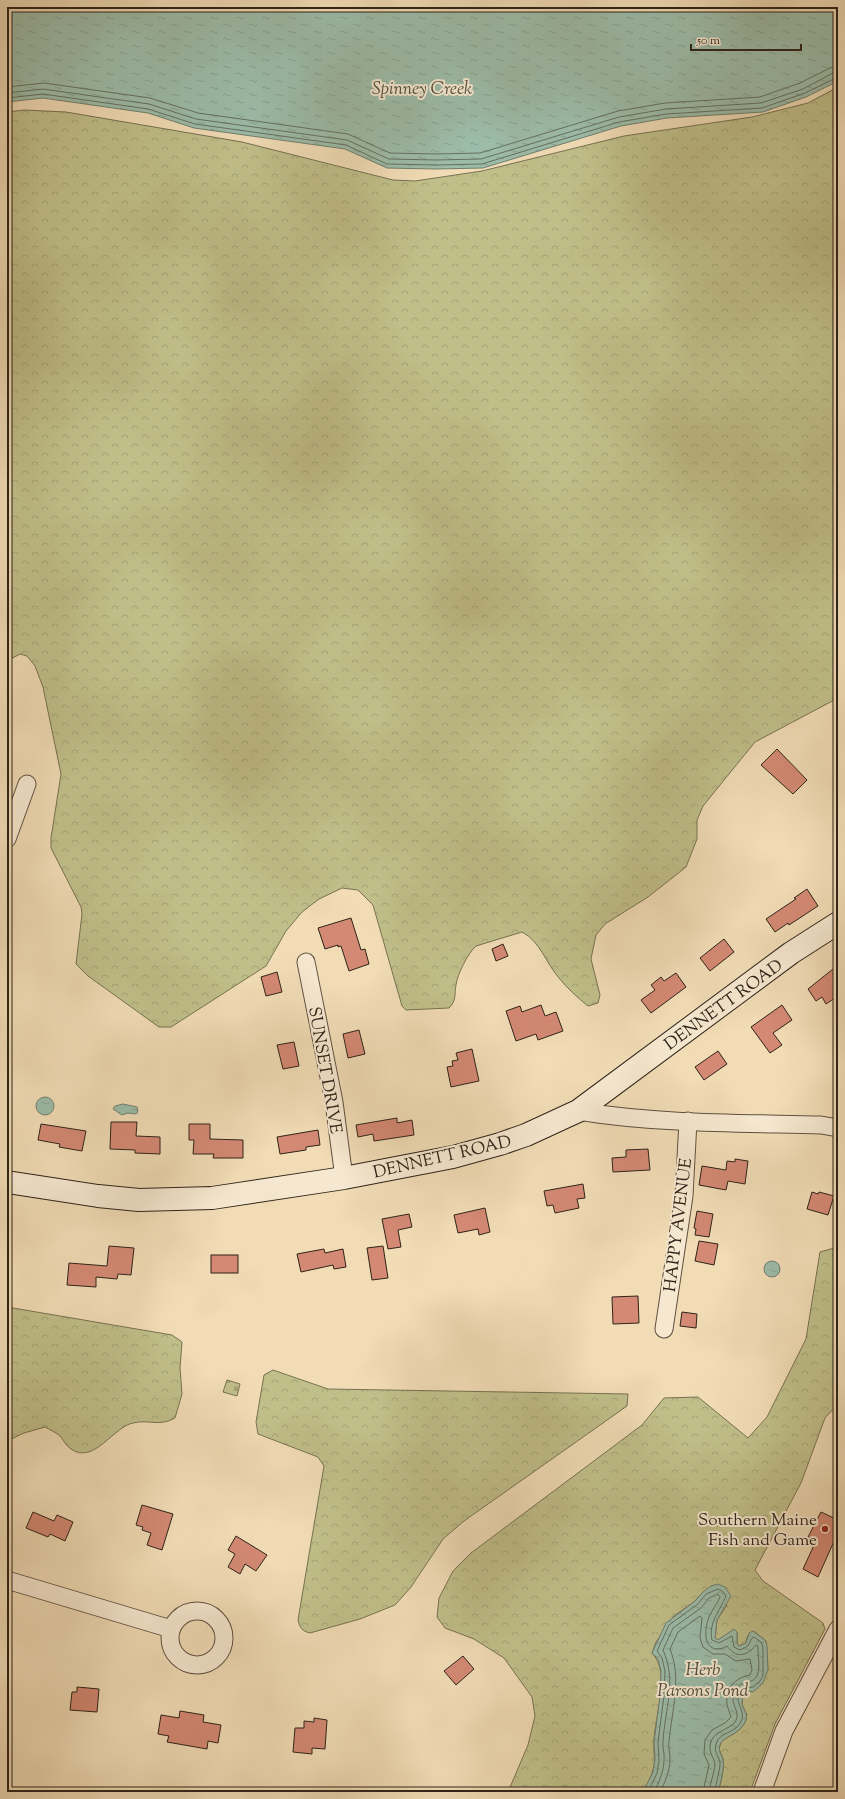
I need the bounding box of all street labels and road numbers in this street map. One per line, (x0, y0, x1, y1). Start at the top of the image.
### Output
street label: DENNETT ROAD (660, 954, 788, 1057)
street label: SUNSET DRIVE (301, 1005, 347, 1136)
street label: DENNETT ROAD (371, 1130, 514, 1186)
street label: HAPPY AVENUE (659, 1157, 699, 1294)

